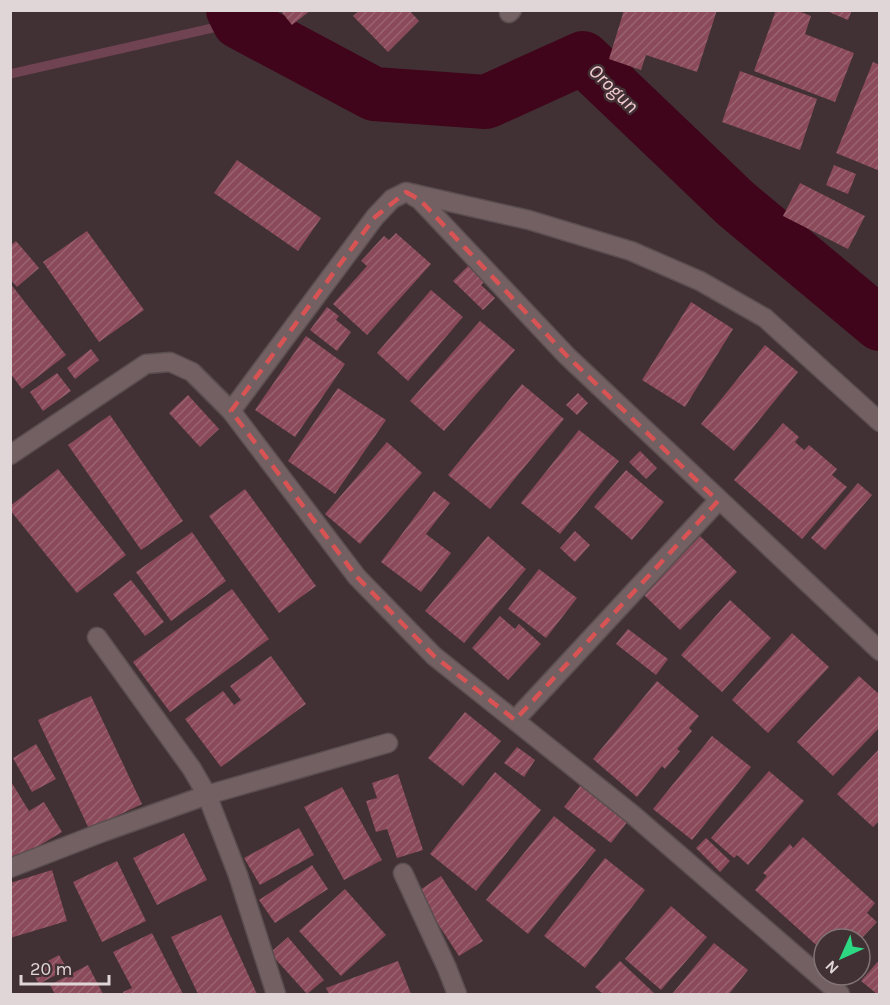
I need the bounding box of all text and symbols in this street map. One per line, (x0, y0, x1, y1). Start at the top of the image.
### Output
water label: Orogun (584, 59, 643, 118)
north arrow (812, 927, 872, 987)
scale bar (21, 948, 110, 986)
text: N (821, 956, 843, 978)
text: 20 m (30, 958, 72, 980)

